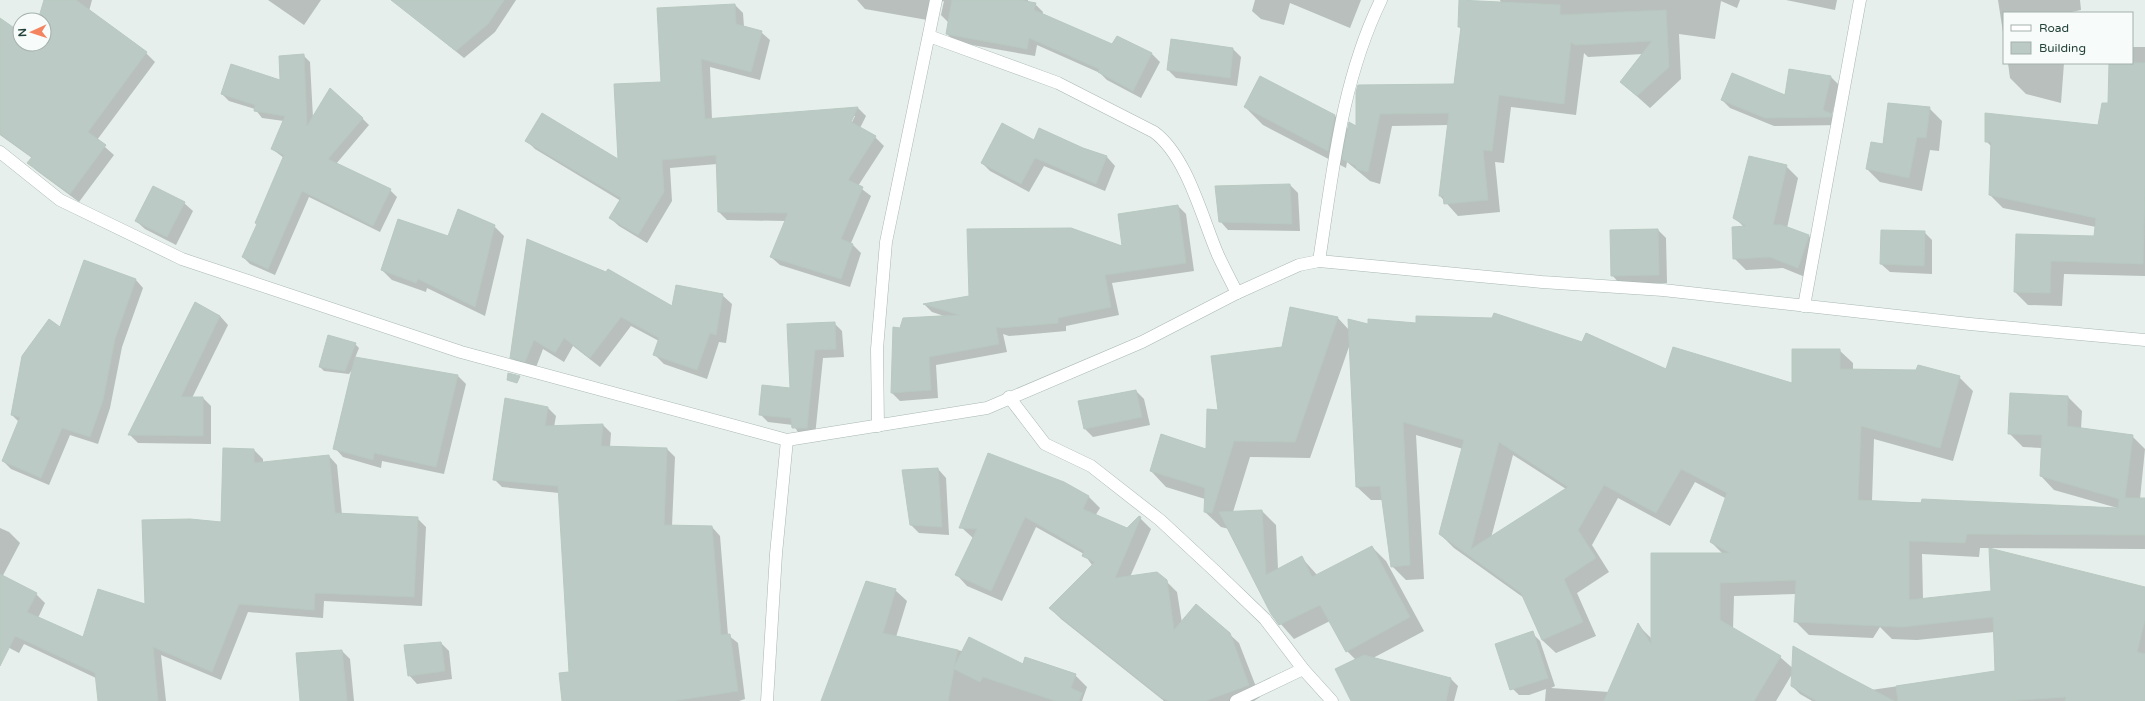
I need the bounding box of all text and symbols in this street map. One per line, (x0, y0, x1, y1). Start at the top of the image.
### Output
north arrow (12, 12, 52, 52)
legend (2003, 12, 2133, 64)
text: Road (2039, 21, 2069, 35)
text: N (16, 28, 29, 37)
text: Building (2039, 41, 2086, 55)

